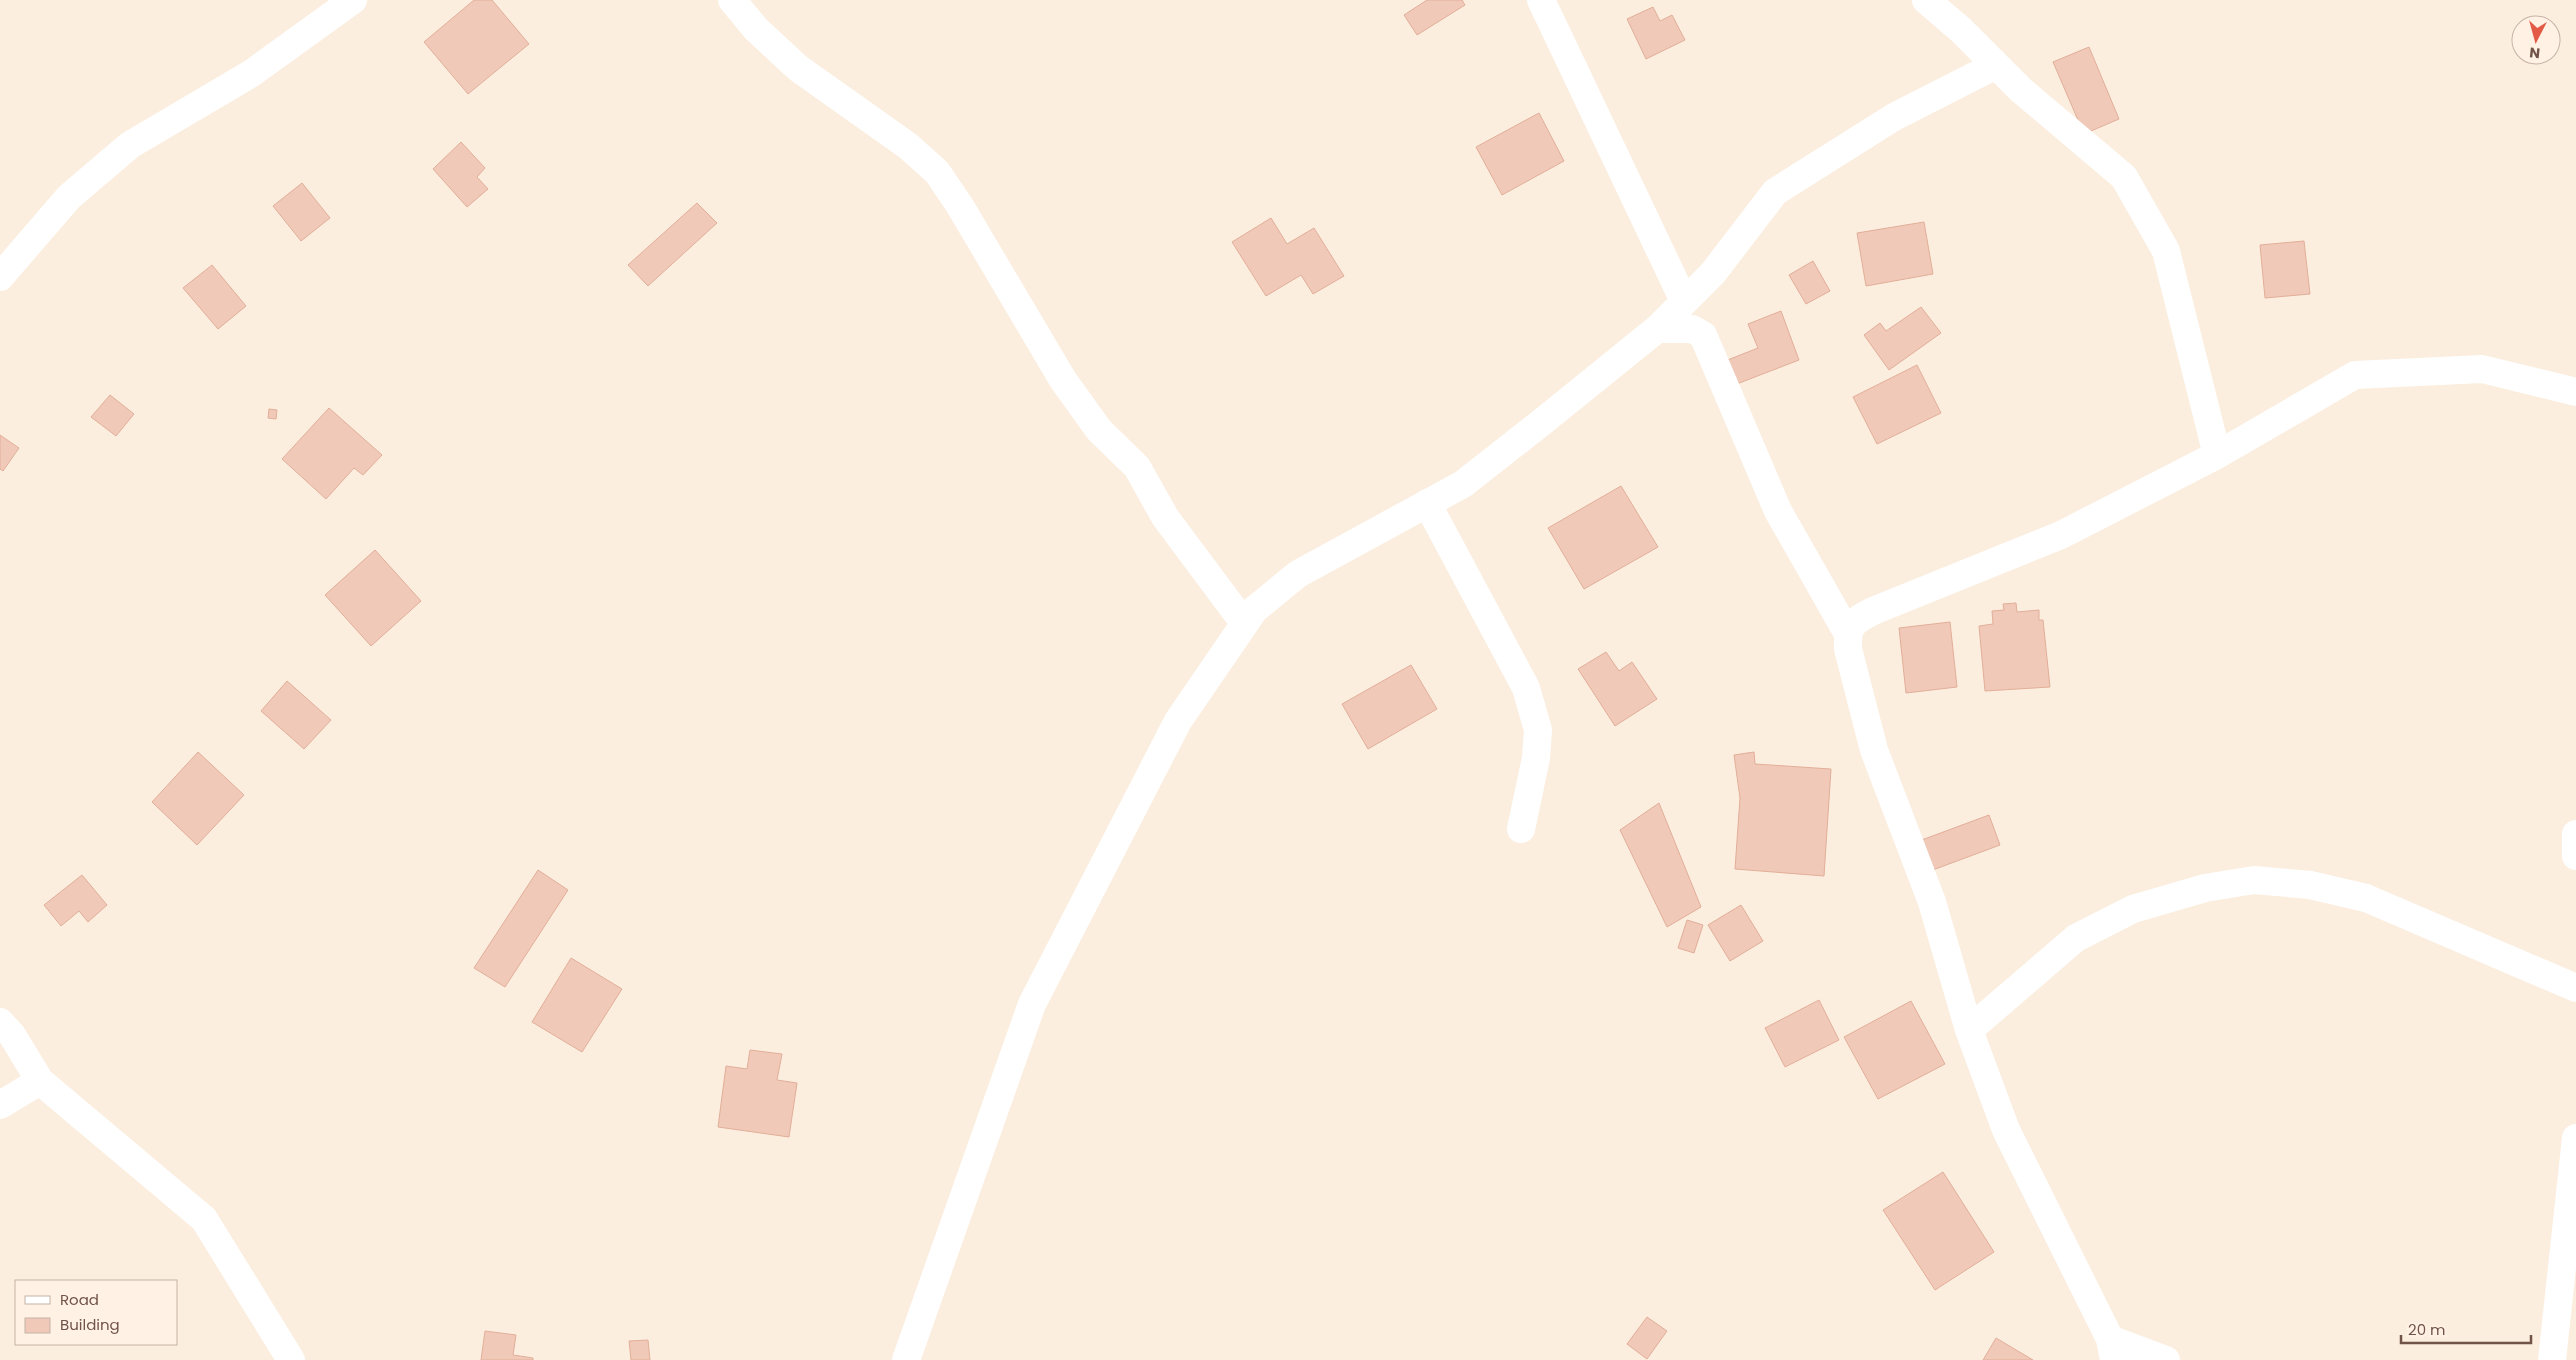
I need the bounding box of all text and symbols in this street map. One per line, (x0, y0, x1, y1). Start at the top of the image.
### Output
north arrow (2511, 15, 2561, 65)
text: N (2528, 42, 2541, 63)
legend (15, 1280, 178, 1345)
text: Road (60, 1289, 99, 1310)
scale bar (2401, 1312, 2531, 1344)
text: Building (60, 1314, 120, 1335)
text: 20 m (2408, 1319, 2446, 1340)

